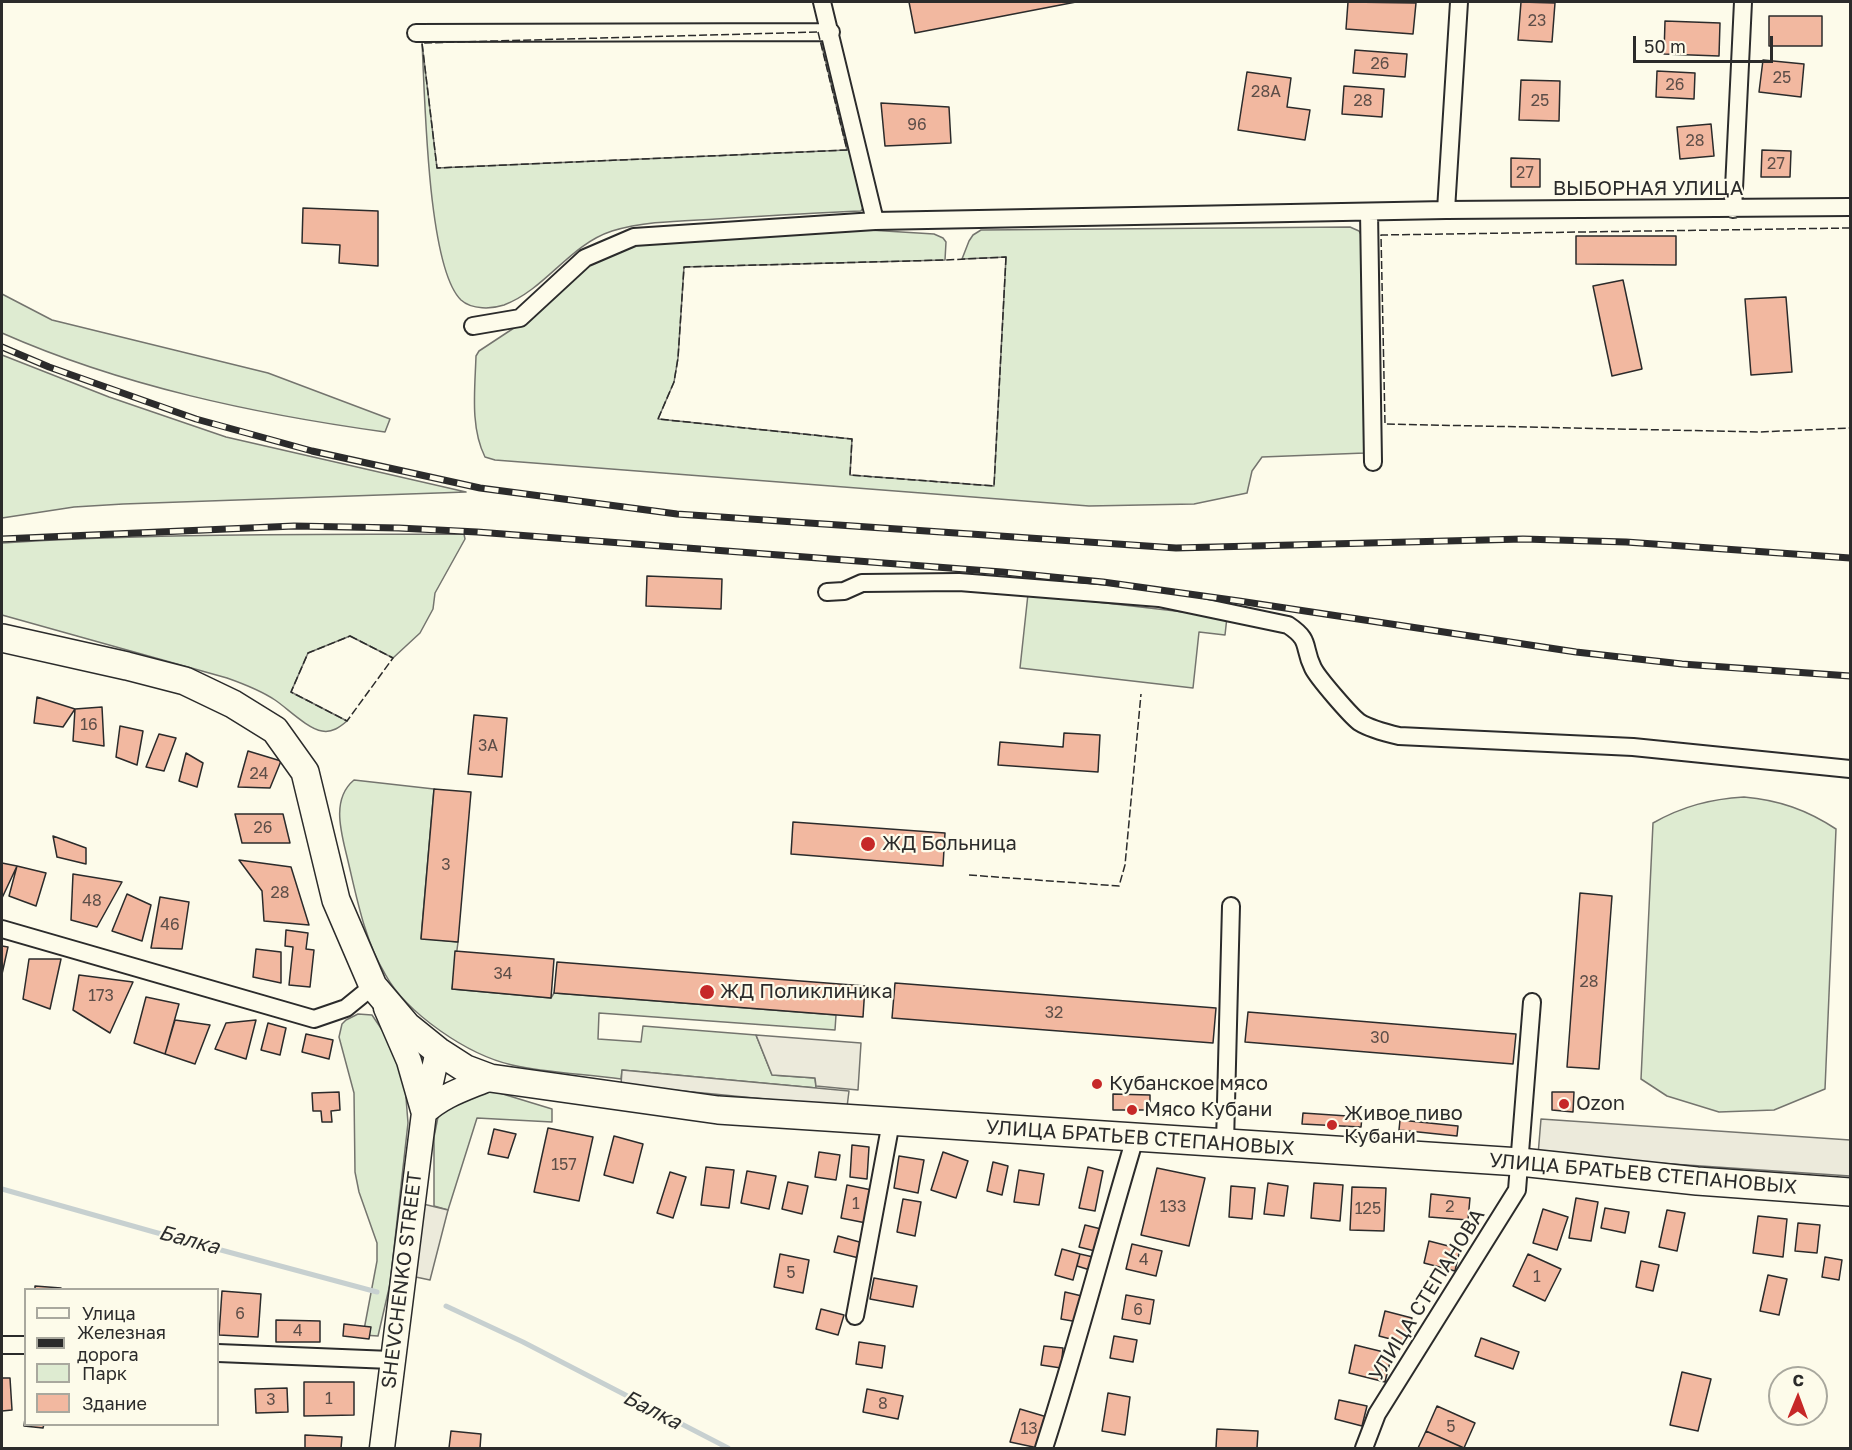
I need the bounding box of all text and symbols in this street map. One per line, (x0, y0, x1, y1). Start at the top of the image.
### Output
house number: 23 (1528, 11, 1546, 31)
scale bar (1636, 24, 1776, 62)
text: 50 m (1644, 35, 1686, 57)
house number: 26 (1371, 54, 1389, 74)
house number: 25 (1773, 68, 1791, 88)
house number: 26 (1666, 75, 1684, 95)
house number: 28А (1251, 82, 1281, 102)
house number: 28 (1353, 91, 1373, 111)
house number: 25 (1531, 91, 1549, 111)
house number: 96 (907, 115, 927, 135)
house number: 28 (1685, 131, 1705, 151)
house number: 27 (1767, 154, 1785, 174)
house number: 27 (1516, 163, 1534, 183)
street label: ВЫБОРНАЯ УЛИЦА (1553, 177, 1743, 201)
house number: 16 (80, 715, 98, 735)
house number: 3А (478, 736, 498, 756)
house number: 24 (249, 764, 269, 784)
house number: 26 (254, 818, 272, 838)
place label: ЖД Больница (882, 832, 1017, 856)
marker: ЖД Больница (859, 835, 877, 853)
house number: 3 (441, 855, 451, 875)
house number: 28 (270, 883, 290, 903)
house number: 48 (82, 891, 102, 911)
house number: 46 (160, 915, 180, 935)
house number: 34 (493, 964, 513, 984)
house number: 28 (1579, 972, 1599, 992)
place label: ЖД Поликлиника (720, 980, 893, 1004)
marker: ЖД Поликлиника (698, 983, 716, 1001)
house number: 173 (88, 986, 114, 1006)
house number: 32 (1045, 1003, 1063, 1023)
house number: 30 (1370, 1028, 1390, 1048)
place label: Кубанское мясо (1109, 1072, 1268, 1096)
marker: Кубанское мясо (1090, 1077, 1104, 1091)
place label: Ozon (1576, 1092, 1625, 1116)
marker: Ozon (1557, 1097, 1571, 1111)
place label: Мясо Кубани (1144, 1098, 1272, 1122)
place label: Живое пиво Кубани (1344, 1102, 1463, 1149)
marker: Мясо Кубани (1125, 1103, 1139, 1117)
street label: УЛИЦА БРАТЬЕВ СТЕПАНОВЫХ (985, 1115, 1295, 1161)
marker: Живое пиво Кубани (1325, 1118, 1339, 1132)
street label: УЛИЦА БРАТЬЕВ СТЕПАНОВЫХ (1488, 1149, 1798, 1199)
house number: 157 (551, 1155, 577, 1175)
street label: SHEVCHENKO STREET (377, 1170, 427, 1390)
house number: 1 (852, 1194, 860, 1214)
house number: 133 (1160, 1197, 1186, 1217)
house number: 2 (1445, 1197, 1455, 1217)
house number: 125 (1355, 1199, 1381, 1219)
street label: УЛИЦА СТЕПАНОВА (1364, 1204, 1490, 1386)
water label: Балка (156, 1220, 222, 1260)
house number: 4 (1139, 1250, 1149, 1270)
house number: 5 (786, 1263, 796, 1283)
house number: 1 (1533, 1267, 1541, 1287)
legend (24, 1288, 219, 1426)
house number: 6 (1133, 1300, 1143, 1320)
text: Улица (82, 1302, 136, 1324)
house number: 6 (235, 1304, 245, 1324)
text: Железная дорога (77, 1321, 166, 1365)
house number: 4 (293, 1321, 303, 1341)
text: Парк (82, 1362, 127, 1384)
north arrow (1768, 1366, 1828, 1426)
text: С (1792, 1370, 1804, 1390)
water label: Балка (619, 1385, 685, 1435)
house number: 1 (325, 1389, 333, 1409)
house number: 3 (266, 1390, 276, 1410)
text: Здание (82, 1392, 147, 1414)
house number: 8 (878, 1394, 888, 1414)
house number: 5 (1446, 1417, 1456, 1437)
house number: 13 (1020, 1419, 1038, 1439)

